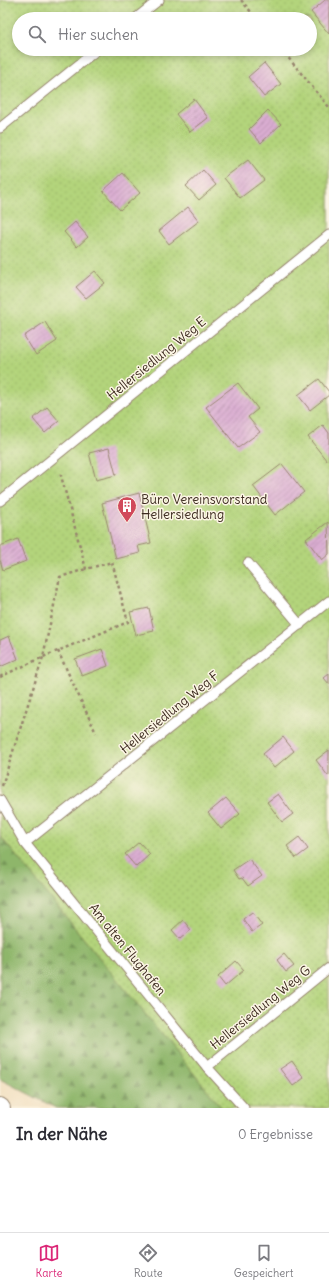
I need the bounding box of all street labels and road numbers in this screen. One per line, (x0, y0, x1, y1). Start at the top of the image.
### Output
street label: Hellersiedlung Weg E (103, 313, 210, 404)
street label: Hellersiedlung Weg F (116, 667, 223, 757)
street label: Am alten Flughafen (85, 900, 170, 999)
street label: Hellersiedlung Weg G (207, 962, 314, 1053)

